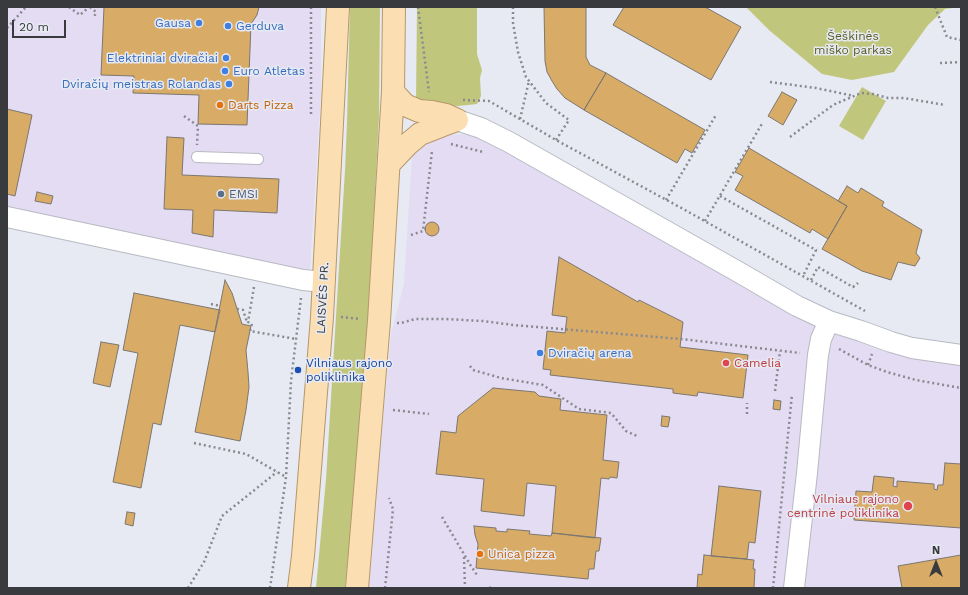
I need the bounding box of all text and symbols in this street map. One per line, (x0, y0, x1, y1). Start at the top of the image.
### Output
scale bar (14, 12, 68, 38)
place label: Gausa (155, 16, 191, 30)
marker: Gausa (194, 18, 204, 28)
place label: Gerduva (236, 19, 284, 33)
text: 20 m (19, 20, 49, 34)
marker: Gerduva (223, 21, 233, 31)
park label: Šeškinės miško parkas (814, 29, 892, 57)
place label: Elektriniai dviračiai (107, 51, 218, 65)
marker: Elektriniai dviračiai (221, 53, 231, 63)
place label: Euro Atletas (233, 64, 305, 78)
marker: Euro Atletas (220, 66, 230, 76)
place label: Dviračių meistras Rolandas (62, 77, 221, 91)
marker: Dviračių meistras Rolandas (224, 79, 234, 89)
place label: Darts Pizza (228, 98, 294, 112)
marker: Darts Pizza (215, 100, 225, 110)
place label: EMSI (229, 187, 258, 201)
marker: EMSI (216, 189, 226, 199)
street label: LAISVĖS PR. (314, 262, 332, 334)
place label: Dviračių arena (548, 346, 632, 360)
marker: Dviračių arena (535, 348, 545, 358)
place label: Vilniaus rajono poliklinika (306, 356, 392, 384)
place label: Camelia (734, 356, 781, 370)
marker: Camelia (721, 358, 731, 368)
marker: Vilniaus rajono poliklinika (293, 365, 303, 375)
place label: Vilniaus rajono centrinė poliklinika (787, 492, 899, 520)
marker: Vilniaus rajono centrinė poliklinika (902, 500, 914, 512)
north arrow (916, 543, 956, 583)
text: N (932, 544, 940, 557)
place label: Unica pizza (488, 547, 555, 561)
marker: Unica pizza (475, 549, 485, 559)

